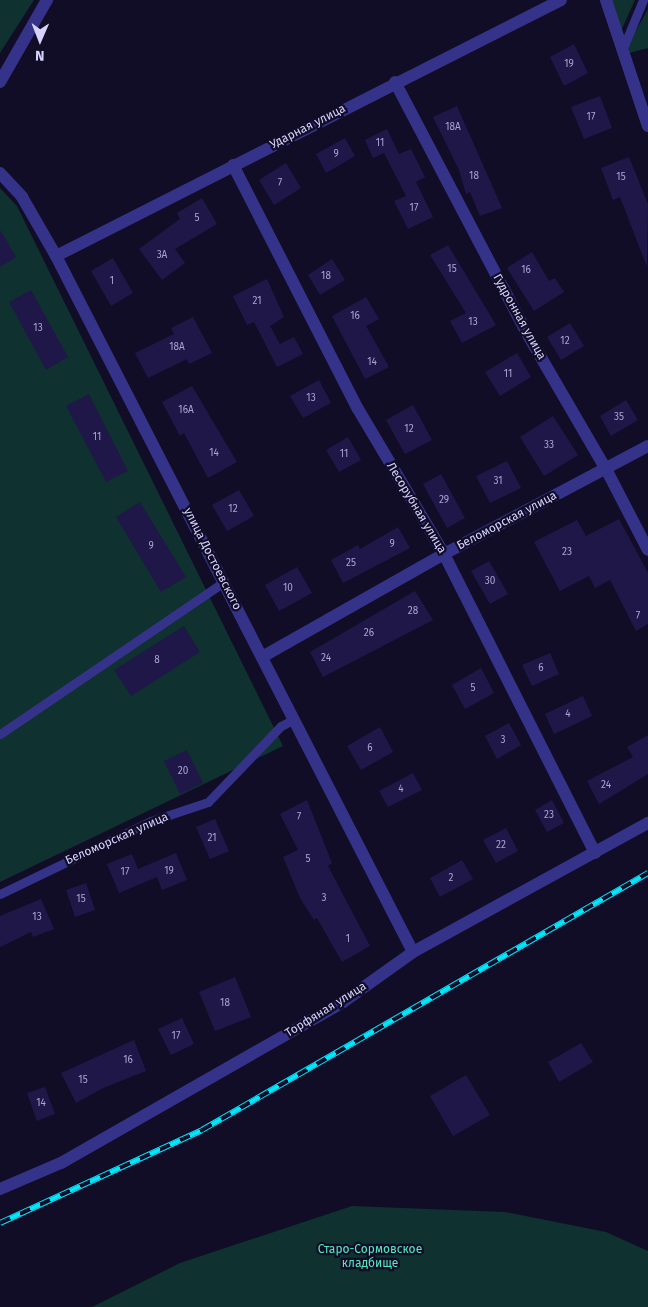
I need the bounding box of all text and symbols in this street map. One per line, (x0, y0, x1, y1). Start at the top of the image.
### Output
north arrow (15, 15, 65, 65)
text: N (35, 47, 45, 64)
house number: 19 (564, 59, 574, 71)
street label: Ударная улица (268, 102, 348, 152)
house number: 17 (587, 112, 595, 124)
house number: 18А (445, 122, 461, 134)
house number: 11 (376, 138, 384, 150)
house number: 9 (333, 149, 339, 161)
house number: 18 (469, 171, 479, 183)
house number: 15 (616, 172, 626, 184)
house number: 7 (278, 178, 282, 190)
house number: 17 (410, 203, 418, 215)
house number: 5 (194, 213, 200, 225)
house number: 3А (157, 250, 167, 262)
house number: 15 (447, 264, 457, 276)
house number: 16 (521, 265, 531, 277)
house number: 18 (321, 271, 331, 283)
street label: Гудронная улица (489, 272, 549, 362)
house number: 1 (110, 276, 114, 288)
house number: 21 (252, 296, 262, 308)
house number: 16 (350, 311, 360, 323)
house number: 13 (468, 317, 478, 329)
house number: 13 (33, 323, 43, 335)
house number: 12 (560, 336, 570, 348)
house number: 18А (169, 342, 185, 354)
house number: 14 (367, 357, 377, 369)
house number: 11 (504, 369, 512, 381)
house number: 13 (306, 393, 316, 405)
house number: 16А (178, 405, 194, 417)
house number: 35 (614, 412, 624, 424)
house number: 12 (404, 424, 414, 436)
house number: 11 (93, 432, 101, 444)
house number: 33 (544, 440, 554, 452)
house number: 14 (209, 448, 219, 460)
house number: 11 (340, 449, 348, 461)
street label: Лесорубная улица (383, 460, 449, 556)
house number: 31 (493, 476, 503, 488)
street label: Беломорская улица (455, 489, 559, 553)
house number: 29 (439, 495, 449, 507)
house number: 12 (228, 504, 238, 516)
street label: улица Достоевского (180, 505, 244, 613)
house number: 9 (389, 539, 395, 551)
house number: 9 (148, 541, 154, 553)
house number: 23 (562, 547, 572, 559)
house number: 25 (346, 558, 356, 570)
house number: 30 (485, 576, 495, 588)
house number: 10 (283, 583, 293, 595)
house number: 28 (408, 606, 418, 618)
house number: 7 (636, 611, 640, 623)
house number: 26 (364, 628, 374, 640)
house number: 24 (321, 653, 331, 665)
house number: 8 (154, 655, 160, 667)
house number: 6 (538, 663, 544, 675)
house number: 5 (470, 683, 476, 695)
house number: 4 (565, 709, 571, 721)
house number: 3 (501, 735, 505, 747)
house number: 6 (367, 743, 373, 755)
house number: 20 (178, 766, 188, 778)
house number: 24 (601, 780, 611, 792)
house number: 4 (398, 784, 404, 796)
street label: Беломорская улица (63, 810, 171, 868)
house number: 23 (544, 810, 554, 822)
house number: 7 (297, 812, 301, 824)
house number: 21 (207, 833, 217, 845)
house number: 22 (496, 840, 506, 852)
house number: 5 (305, 854, 311, 866)
house number: 19 (164, 866, 174, 878)
house number: 17 (121, 867, 129, 879)
house number: 2 (449, 873, 453, 885)
house number: 3 (322, 893, 326, 905)
house number: 15 (76, 894, 86, 906)
house number: 13 (32, 912, 42, 924)
house number: 1 (346, 934, 350, 946)
street label: Торфяная улица (283, 979, 369, 1041)
house number: 18 (220, 998, 230, 1010)
house number: 17 (172, 1031, 180, 1043)
house number: 16 (123, 1055, 133, 1067)
house number: 15 (78, 1075, 88, 1087)
house number: 14 (36, 1098, 46, 1110)
park label: Старо-Сормовское кладбище (318, 1243, 422, 1271)

